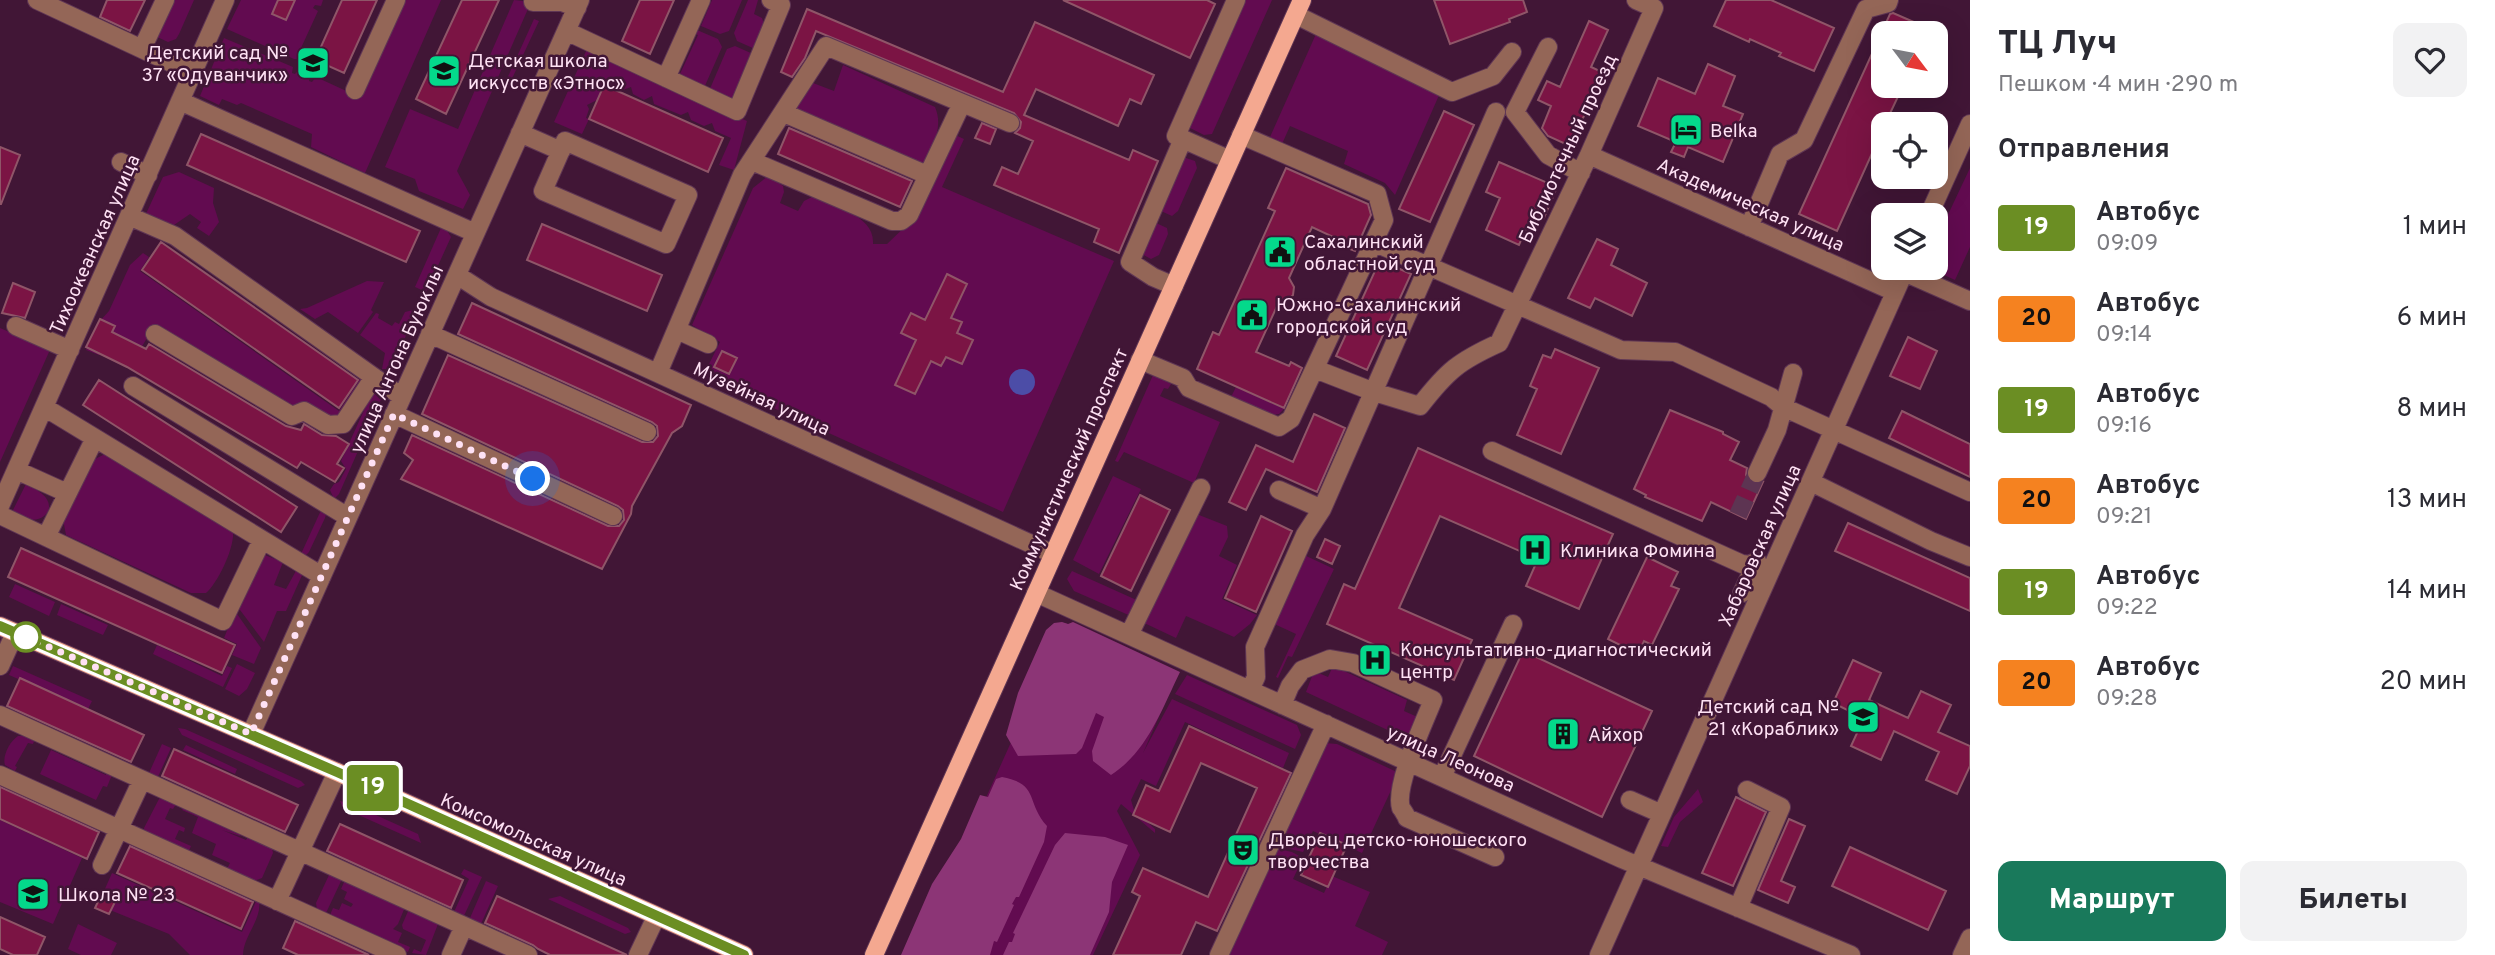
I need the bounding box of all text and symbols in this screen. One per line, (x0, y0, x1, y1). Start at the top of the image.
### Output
north arrow (1871, 21, 1948, 98)
map controls (1871, 21, 1948, 280)
button: heart (2393, 23, 2467, 97)
text: ТЦ Луч (1998, 24, 2117, 66)
place label: Детский сад № 37 «Одуванчик» (142, 42, 288, 88)
school or university icon: Детский сад № 37 «Одуванчик» (294, 44, 332, 82)
place label: Детская школа искусств «Этнос» (468, 50, 625, 96)
street label: Библиотечный проезд (1514, 50, 1623, 247)
school or university icon: Детская школа искусств «Этнос» (425, 52, 463, 90)
text: Пешком · 4 мин · 290 m (1998, 71, 2238, 100)
hotel icon: Belka (1667, 111, 1705, 149)
button: locate (1871, 112, 1948, 189)
place label: Belka (1710, 120, 1757, 144)
text: Отправления (1998, 134, 2170, 167)
street label: Тихоокеанская улица (45, 151, 146, 339)
street label: Академическая улица (1653, 154, 1848, 258)
text: Автобус (2096, 197, 2201, 230)
button: layers (1871, 203, 1948, 280)
text: 1 мин (2403, 211, 2467, 244)
text: 19 (2024, 213, 2049, 243)
text: 09:09 (2096, 230, 2158, 259)
place label: Сахалинский областной суд (1304, 231, 1435, 277)
public building icon: Сахалинский областной суд (1261, 233, 1299, 271)
street label: улица Антона Буюклы (345, 262, 450, 458)
text: Автобус (2096, 288, 2201, 321)
place label: Южно-Сахалинский городской суд (1276, 294, 1461, 340)
public building icon: Южно-Сахалинский городской суд (1233, 296, 1271, 334)
text: 6 мин (2397, 302, 2467, 335)
text: 20 (2021, 304, 2052, 334)
text: 09:14 (2096, 321, 2152, 350)
street label: Коммунистический проспект (1005, 344, 1134, 595)
street label: Музейная улица (689, 358, 833, 442)
text: Автобус (2096, 379, 2201, 412)
text: 8 мин (2396, 393, 2467, 426)
text: 19 (2024, 395, 2049, 425)
text: 09:16 (2096, 412, 2152, 441)
your location (515, 461, 550, 496)
street label: Хабаровская улица (1714, 461, 1807, 631)
text: Автобус (2096, 470, 2201, 503)
text: 13 мин (2387, 484, 2467, 517)
text: 20 (2021, 486, 2052, 516)
text: 09:21 (2096, 503, 2152, 532)
hospital icon: Клиника Фомина (1516, 531, 1554, 569)
place label: Клиника Фомина (1560, 540, 1715, 564)
text: Автобус (2096, 561, 2201, 594)
text: 14 мин (2387, 575, 2467, 608)
text: 19 (2024, 577, 2049, 607)
text: 09:22 (2096, 594, 2158, 623)
unlabelled marker (11, 622, 41, 652)
place label: Консультативно-диагностический центр (1400, 639, 1712, 685)
hospital icon: Консультативно-диагностический центр (1356, 641, 1394, 679)
text: Автобус (2096, 652, 2201, 685)
text: 20 мин (2380, 666, 2467, 699)
text: 20 (2021, 668, 2052, 698)
text: 09:28 (2096, 685, 2158, 714)
place label: Детский сад № 21 «Кораблик» (1697, 696, 1839, 742)
school or university icon: Детский сад № 21 «Кораблик» (1844, 698, 1882, 736)
building icon: Айхор (1544, 715, 1582, 753)
street label: улица Леонова (1382, 721, 1518, 799)
place label: Айхор (1588, 724, 1643, 748)
line badge: 19 (342, 765, 404, 811)
text: 19 (361, 773, 385, 803)
street label: Комсомольская улица (436, 789, 630, 893)
place label: Дворец детско-юношеского творчества (1268, 829, 1527, 875)
theatre icon: Дворец детско-юношеского творчества (1224, 831, 1262, 869)
button: Маршрут (1998, 861, 2226, 941)
button: Билеты (2240, 861, 2467, 941)
school or university icon: Школа № 23 (14, 875, 52, 913)
place label: Школа № 23 (58, 884, 175, 908)

